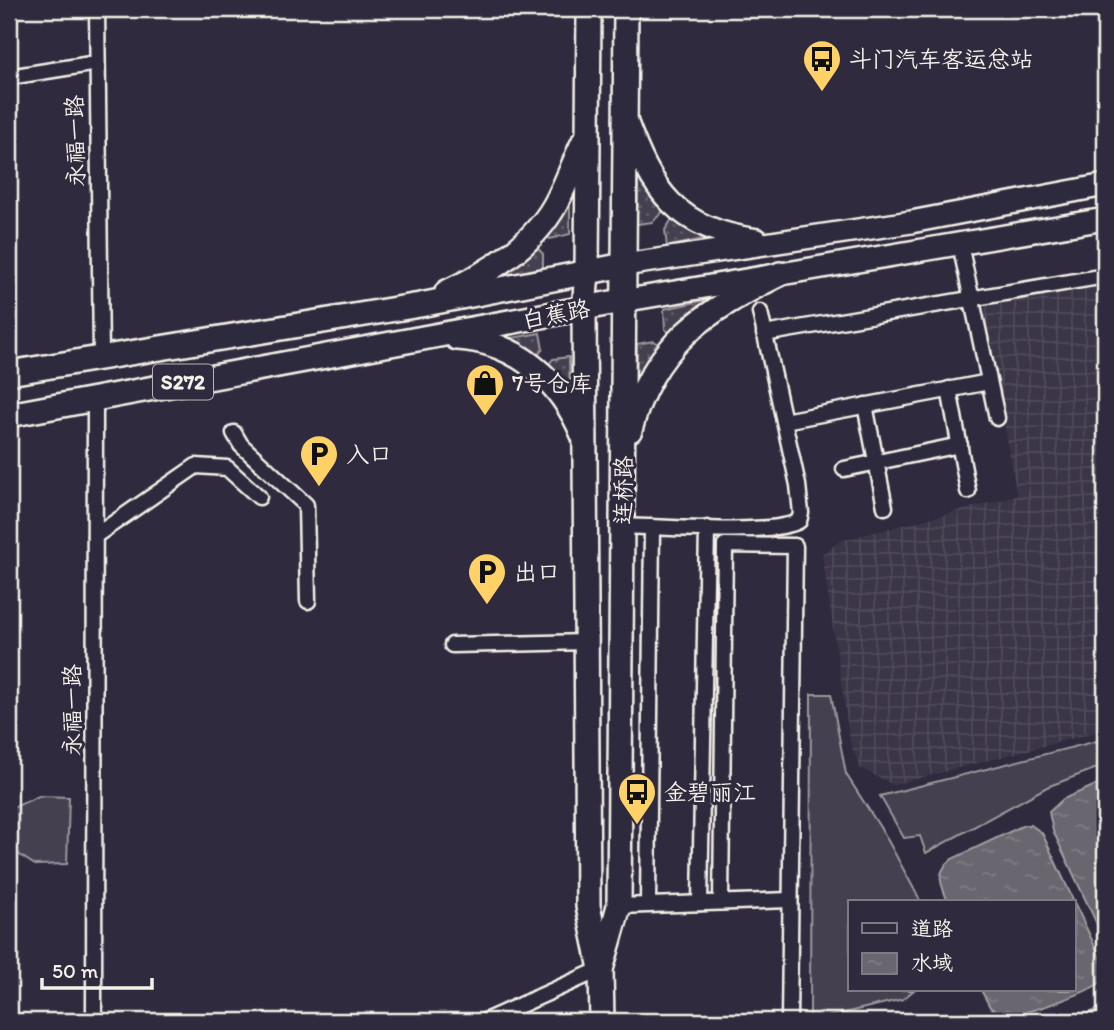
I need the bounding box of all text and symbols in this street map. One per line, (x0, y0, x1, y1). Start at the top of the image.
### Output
bus stop icon: 斗门汽车客运总站 (801, 38, 843, 93)
place label: 斗门汽车客运总站 (849, 45, 1033, 73)
street label: 永福一路 (60, 95, 90, 187)
street label: 白蕉路 (519, 294, 593, 334)
shop icon: 7号仓库 (464, 362, 506, 417)
road number: S272 (153, 364, 213, 400)
place label: 7号仓库 (512, 369, 592, 397)
parking icon: 入口 (298, 433, 340, 488)
place label: 入口 (346, 440, 392, 468)
street label: 连桥路 (608, 455, 638, 525)
parking icon: 出口 (466, 551, 508, 606)
place label: 出口 (514, 558, 560, 586)
street label: 永福一路 (58, 664, 86, 756)
bus stop icon: 金碧丽江 (616, 771, 658, 826)
place label: 金碧丽江 (664, 778, 756, 806)
legend (848, 900, 1076, 992)
text: 道路 (911, 916, 953, 941)
scale bar (42, 946, 152, 990)
text: 水域 (911, 950, 953, 975)
text: 50 m (52, 958, 99, 983)

